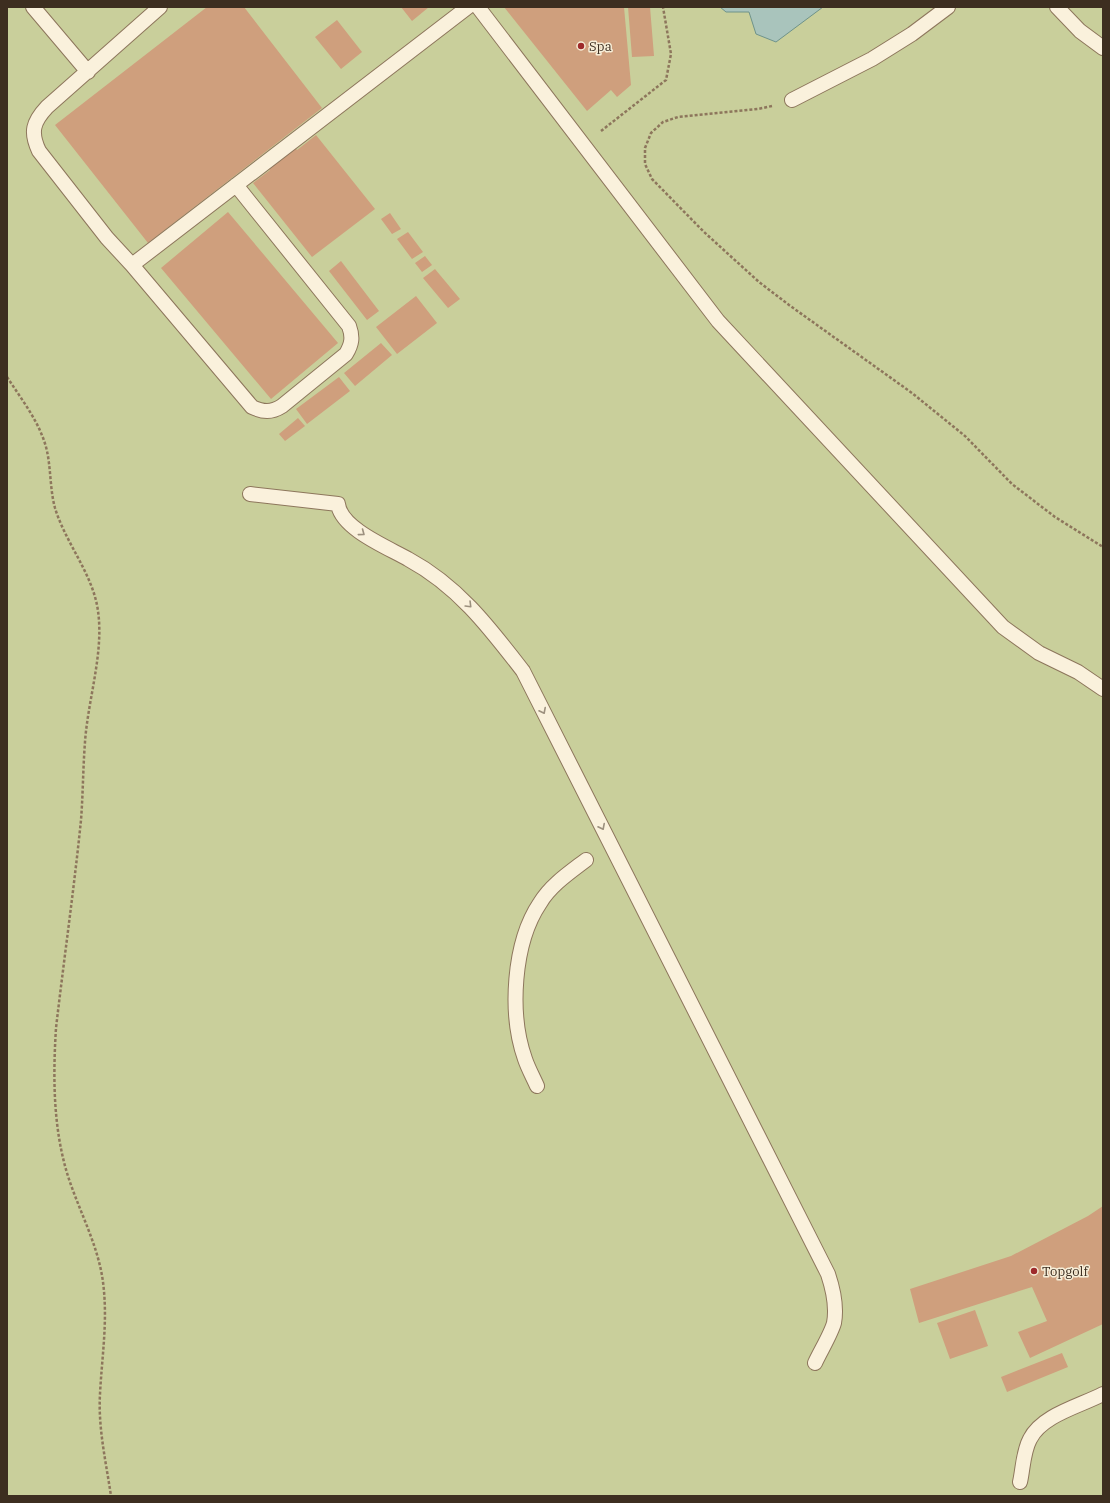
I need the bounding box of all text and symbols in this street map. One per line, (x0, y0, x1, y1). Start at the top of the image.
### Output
place label: Spa (589, 38, 612, 55)
marker: Spa (576, 41, 586, 51)
one-way arrow (358, 528, 365, 536)
one-way arrow (464, 600, 472, 608)
one-way arrow (539, 707, 546, 714)
one-way arrow (597, 823, 605, 830)
place label: Topgolf (1042, 1263, 1089, 1280)
marker: Topgolf (1029, 1266, 1039, 1276)

